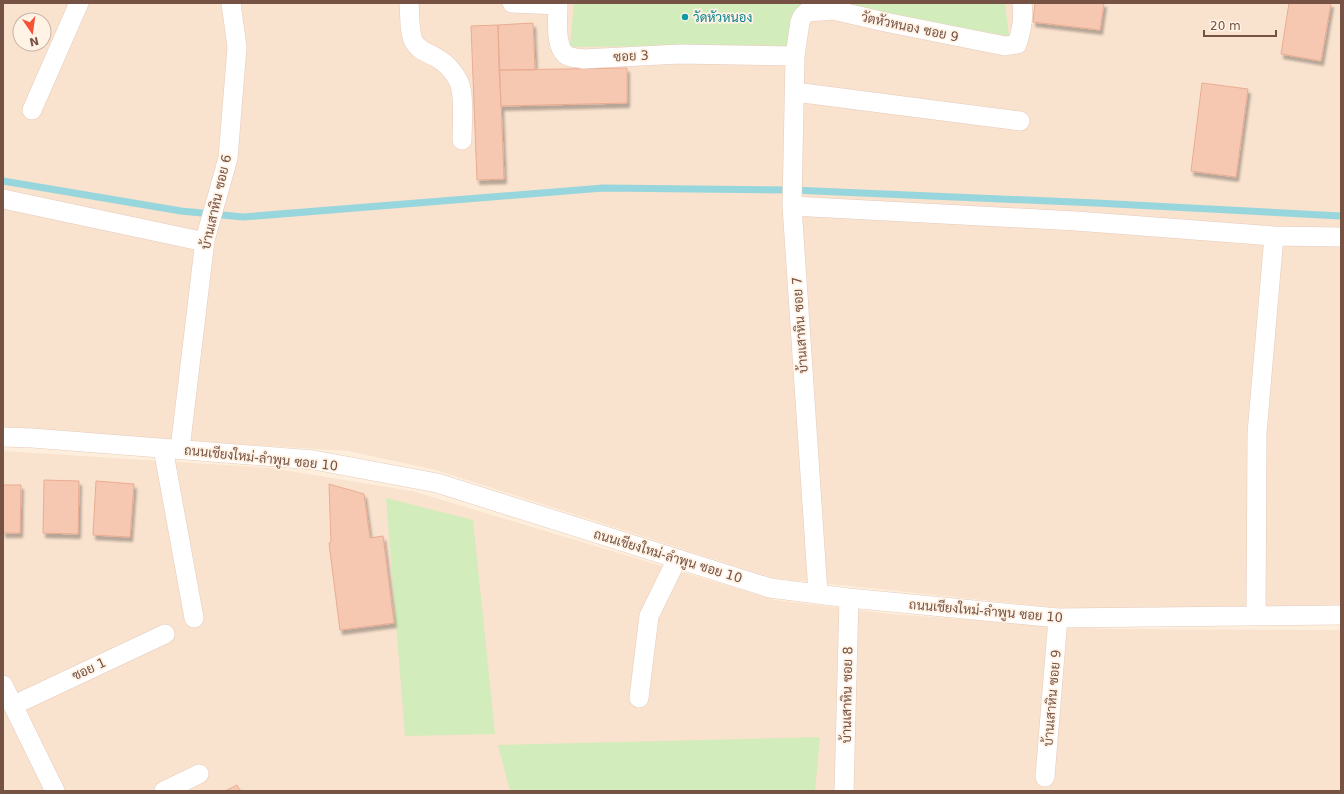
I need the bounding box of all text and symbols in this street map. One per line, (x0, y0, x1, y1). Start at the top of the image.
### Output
street label: วัตหัวหนอง ซอย 9 (860, 9, 960, 45)
place label: วัดหัวหนอง (693, 10, 752, 25)
north arrow (12, 12, 52, 52)
marker: วัดหัวหนอง (680, 12, 690, 22)
scale bar (1204, 12, 1276, 38)
text: 20 m (1210, 19, 1241, 33)
text: N (28, 34, 40, 49)
street label: ซอย 3 (613, 48, 649, 64)
street label: บ้านเสาหิน ซอย 6 (196, 153, 234, 251)
street label: บ้านเสาหิน ซอย 7 (787, 276, 811, 374)
street label: ถนนเชียงใหม่-ลำพูน ซอย 10 (183, 440, 339, 476)
street label: ถนนเชียงใหม่-ลำพูน ซอย 10 (591, 524, 745, 588)
street label: ถนนเชียงใหม่-ลำพูน ซอย 10 (908, 595, 1064, 627)
street label: บ้านเสาหิน ซอย 8 (837, 646, 855, 744)
street label: บ้านเสาหิน ซอย 9 (1038, 649, 1064, 747)
street label: ซอย 1 (70, 655, 108, 683)

